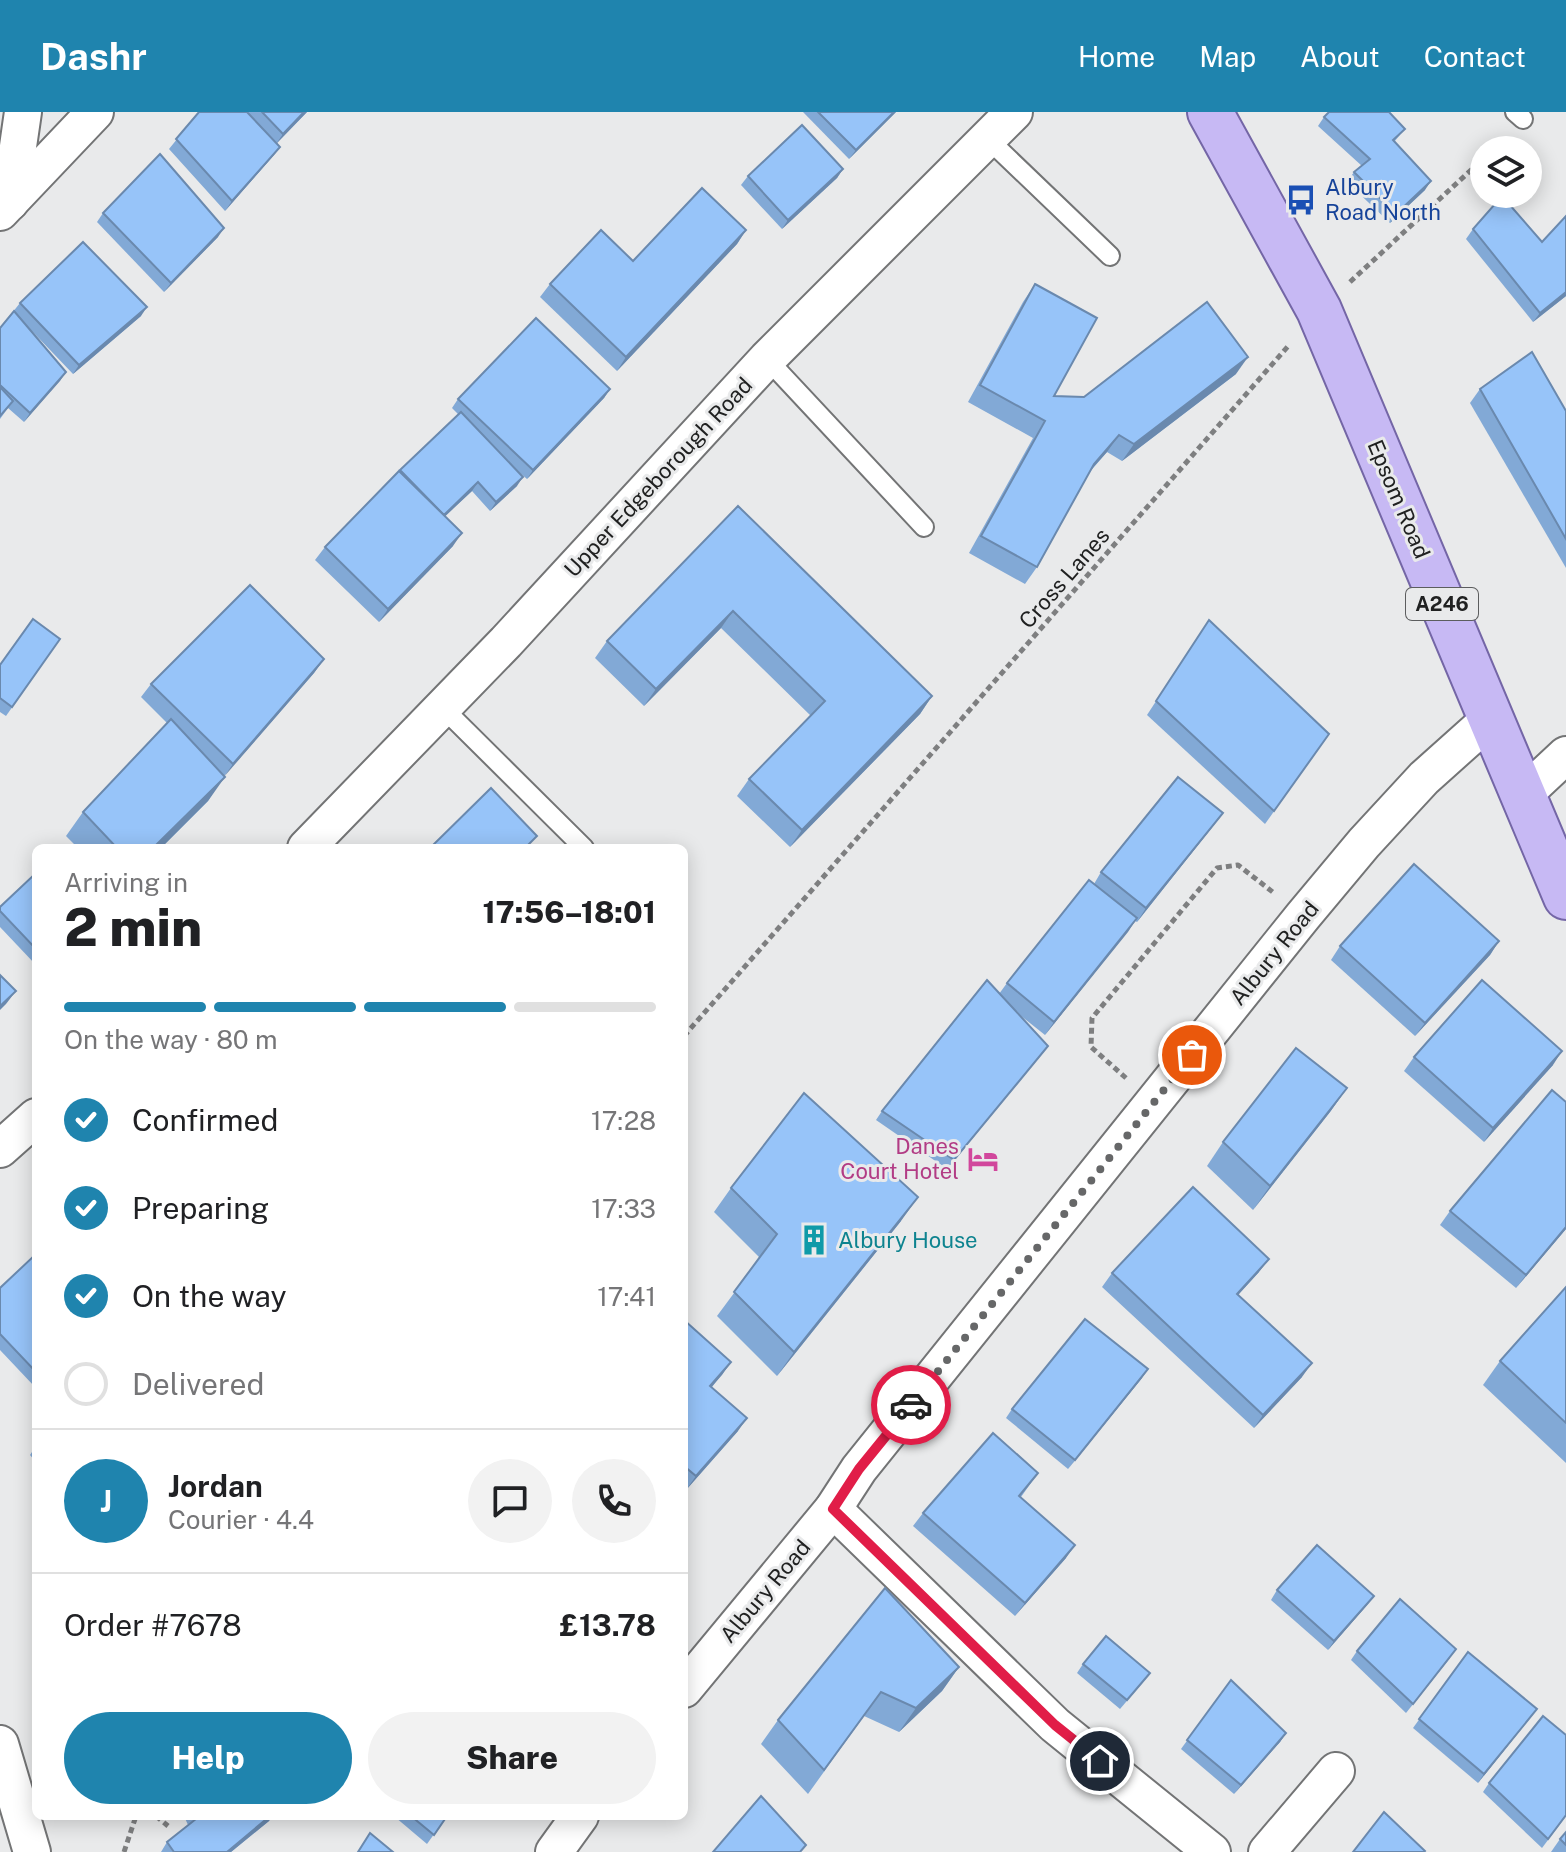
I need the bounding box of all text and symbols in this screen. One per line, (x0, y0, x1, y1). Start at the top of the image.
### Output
text: Dashr (40, 34, 147, 79)
text: Home (1078, 40, 1155, 73)
text: Map (1199, 40, 1256, 73)
text: About (1300, 40, 1380, 73)
text: Contact (1424, 40, 1526, 73)
map controls (1470, 136, 1542, 208)
button: layers (1470, 136, 1542, 208)
place label: Albury Road North (1325, 174, 1441, 225)
bus stop icon: Albury Road North (1284, 183, 1318, 217)
street label: Upper Edgeborough Road (559, 372, 757, 582)
street label: Epsom Road (1362, 436, 1436, 562)
street label: Cross Lanes (1013, 523, 1115, 633)
road number: A246 (1406, 588, 1478, 620)
text: Arriving in (64, 867, 188, 898)
text: 17:56–18:01 (482, 894, 656, 930)
street label: Albury Road (1224, 896, 1324, 1010)
text: 2 min (64, 897, 202, 958)
pin (1158, 1021, 1226, 1089)
text: On the way · 80 m (64, 1024, 278, 1055)
icon: bag (1170, 1033, 1214, 1077)
icon: check (64, 1098, 108, 1142)
text: Confirmed (132, 1102, 278, 1138)
text: 17:28 (591, 1105, 656, 1136)
place label: Danes Court Hotel (840, 1133, 959, 1184)
hotel icon: Danes Court Hotel (966, 1142, 1000, 1176)
icon: check (64, 1186, 108, 1230)
text: Preparing (132, 1190, 269, 1226)
text: 17:33 (591, 1193, 656, 1224)
building icon: Albury House (797, 1223, 831, 1257)
place label: Albury House (838, 1227, 978, 1253)
icon: check (64, 1274, 108, 1318)
text: On the way (132, 1278, 286, 1314)
text: 17:41 (597, 1281, 656, 1312)
courier (871, 1365, 951, 1445)
text: Delivered (132, 1366, 264, 1402)
icon: car (889, 1383, 933, 1427)
button: chat (468, 1459, 552, 1543)
button: phone (572, 1459, 656, 1543)
text: Jordan (168, 1468, 263, 1504)
text: J (100, 1483, 112, 1519)
text: Courier · 4.4 (168, 1504, 314, 1535)
street label: Albury Road (714, 1534, 816, 1648)
text: Order #7678 (64, 1607, 242, 1643)
text: £13.78 (560, 1607, 656, 1643)
button: Help (64, 1712, 352, 1804)
button: Share (368, 1712, 656, 1804)
pin (1066, 1727, 1134, 1795)
icon: home (1078, 1739, 1122, 1783)

